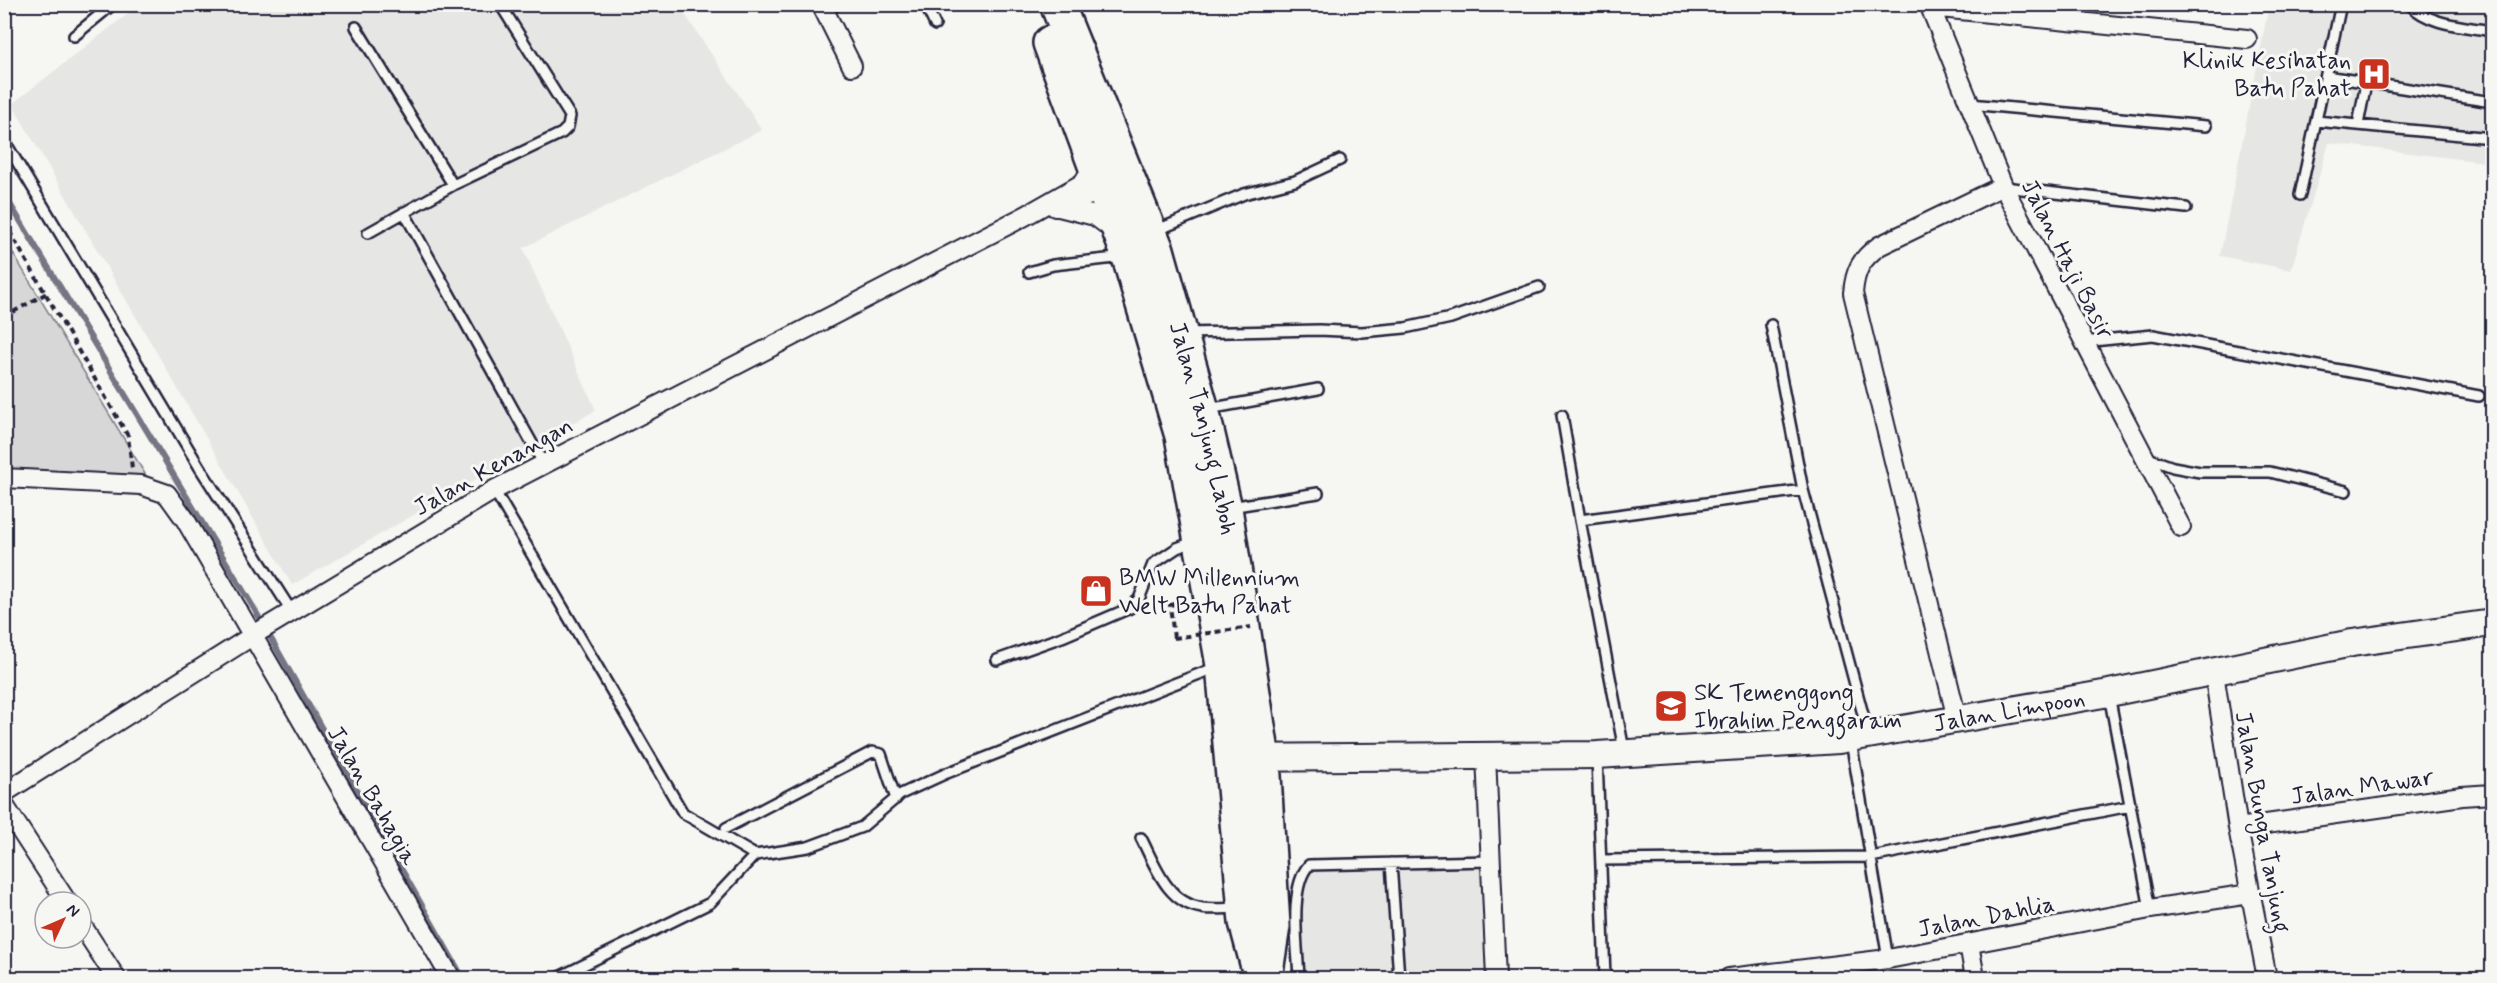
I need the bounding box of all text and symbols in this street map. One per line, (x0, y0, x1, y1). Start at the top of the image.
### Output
place label: Klinik Kesihatan Batu Pahat (2182, 46, 2351, 105)
hospital icon: Klinik Kesihatan Batu Pahat (2356, 56, 2392, 92)
street label: Jalan Haji Basir (2013, 175, 2120, 345)
street label: Jalan Tanjung Laboh (1161, 318, 1243, 537)
street label: Jalan Kenangan (409, 411, 579, 524)
place label: BMW Millennium Welt Batu Pahat (1119, 563, 1300, 622)
shop icon: BMW Millennium Welt Batu Pahat (1078, 573, 1114, 609)
place label: SK Temenggong Ibrahim Penggaram (1694, 678, 1902, 740)
street label: Jalan Limpoon (1931, 683, 2087, 740)
school or university icon: SK Temenggong Ibrahim Penggaram (1653, 688, 1689, 724)
street label: Jalan Bunga Tanjung (2224, 709, 2296, 936)
street label: Jalan Bahagia (318, 721, 424, 873)
street label: Jalan Mawar (2289, 762, 2436, 813)
street label: Jalan Dahlia (1915, 889, 2057, 946)
north arrow (33, 890, 93, 950)
text: N (61, 899, 84, 922)

